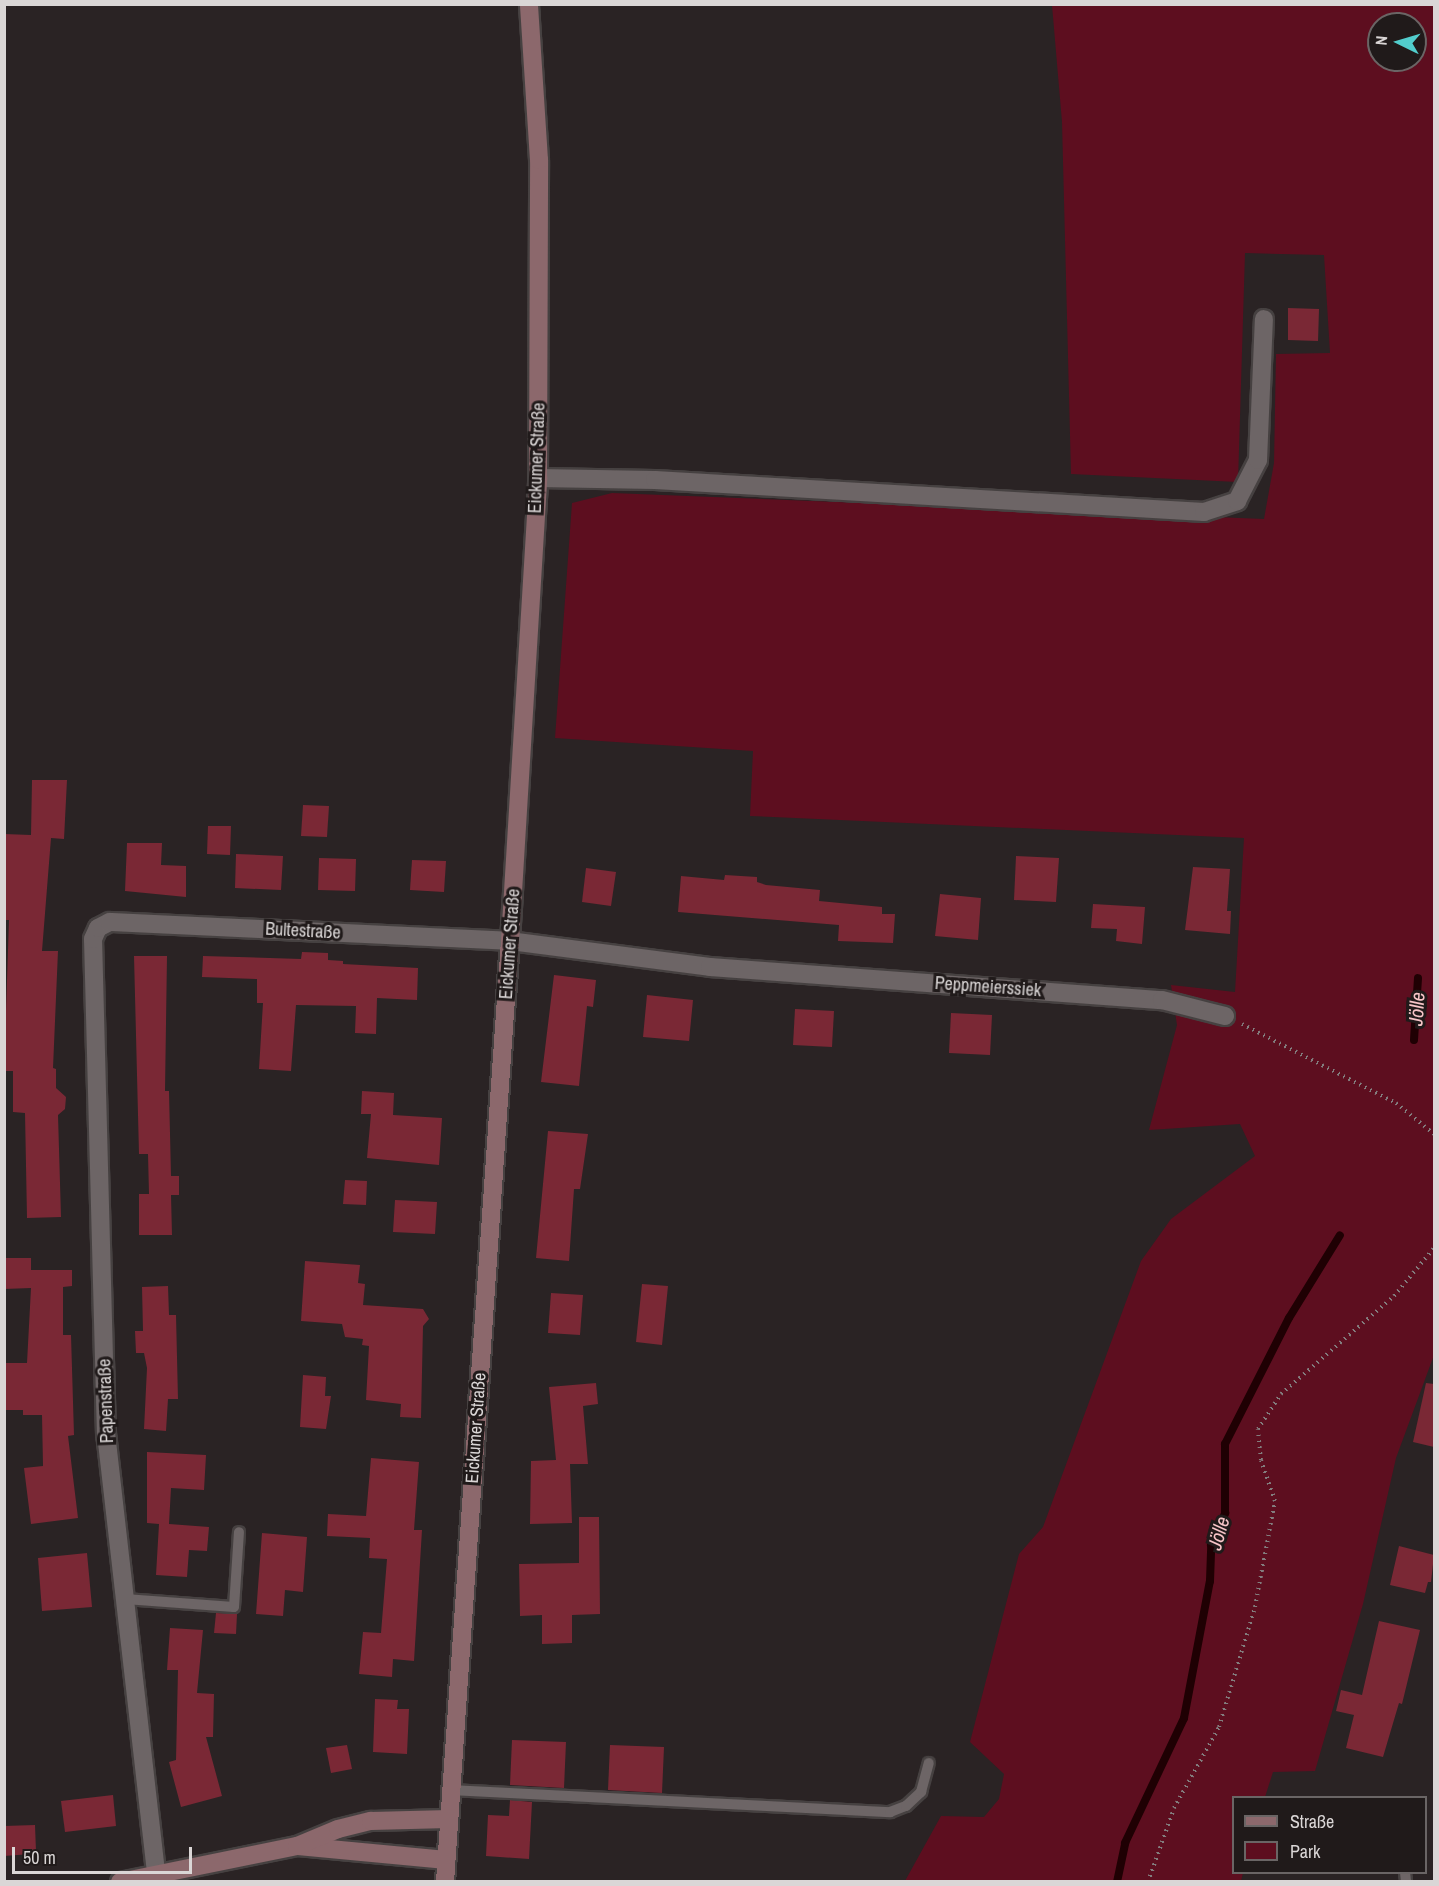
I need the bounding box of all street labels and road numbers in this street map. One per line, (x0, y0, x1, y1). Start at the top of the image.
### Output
street label: Eickumer Straße (524, 402, 550, 514)
street label: Eickumer Straße (495, 888, 525, 1000)
street label: Bultestraße (265, 918, 341, 944)
street label: Peppmeierssiek (934, 973, 1042, 1001)
street label: Papenstraße (94, 1358, 118, 1444)
street label: Eickumer Straße (461, 1372, 491, 1484)

